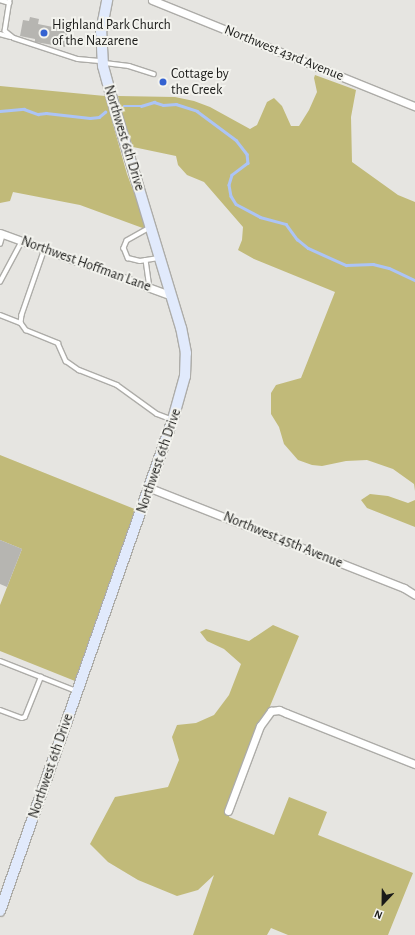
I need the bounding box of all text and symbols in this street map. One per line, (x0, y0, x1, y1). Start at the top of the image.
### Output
place label: Highland Park Church of the Nazarene (52, 17, 171, 50)
street label: Northwest 43rd Avenue (222, 21, 346, 85)
marker: Highland Park Church of the Nazarene (39, 28, 49, 38)
place label: Cottage by the Creek (171, 66, 229, 98)
marker: Cottage by the Creek (158, 77, 168, 87)
street label: Northwest 6th Drive (100, 83, 148, 193)
street label: Northwest Hoffman Lane (19, 233, 153, 295)
street label: Northwest 6th Drive (133, 407, 185, 515)
street label: Northwest 45th Avenue (221, 508, 345, 572)
street label: Northwest 6th Drive (25, 712, 77, 820)
north arrow (363, 883, 403, 923)
text: N (373, 908, 384, 921)

